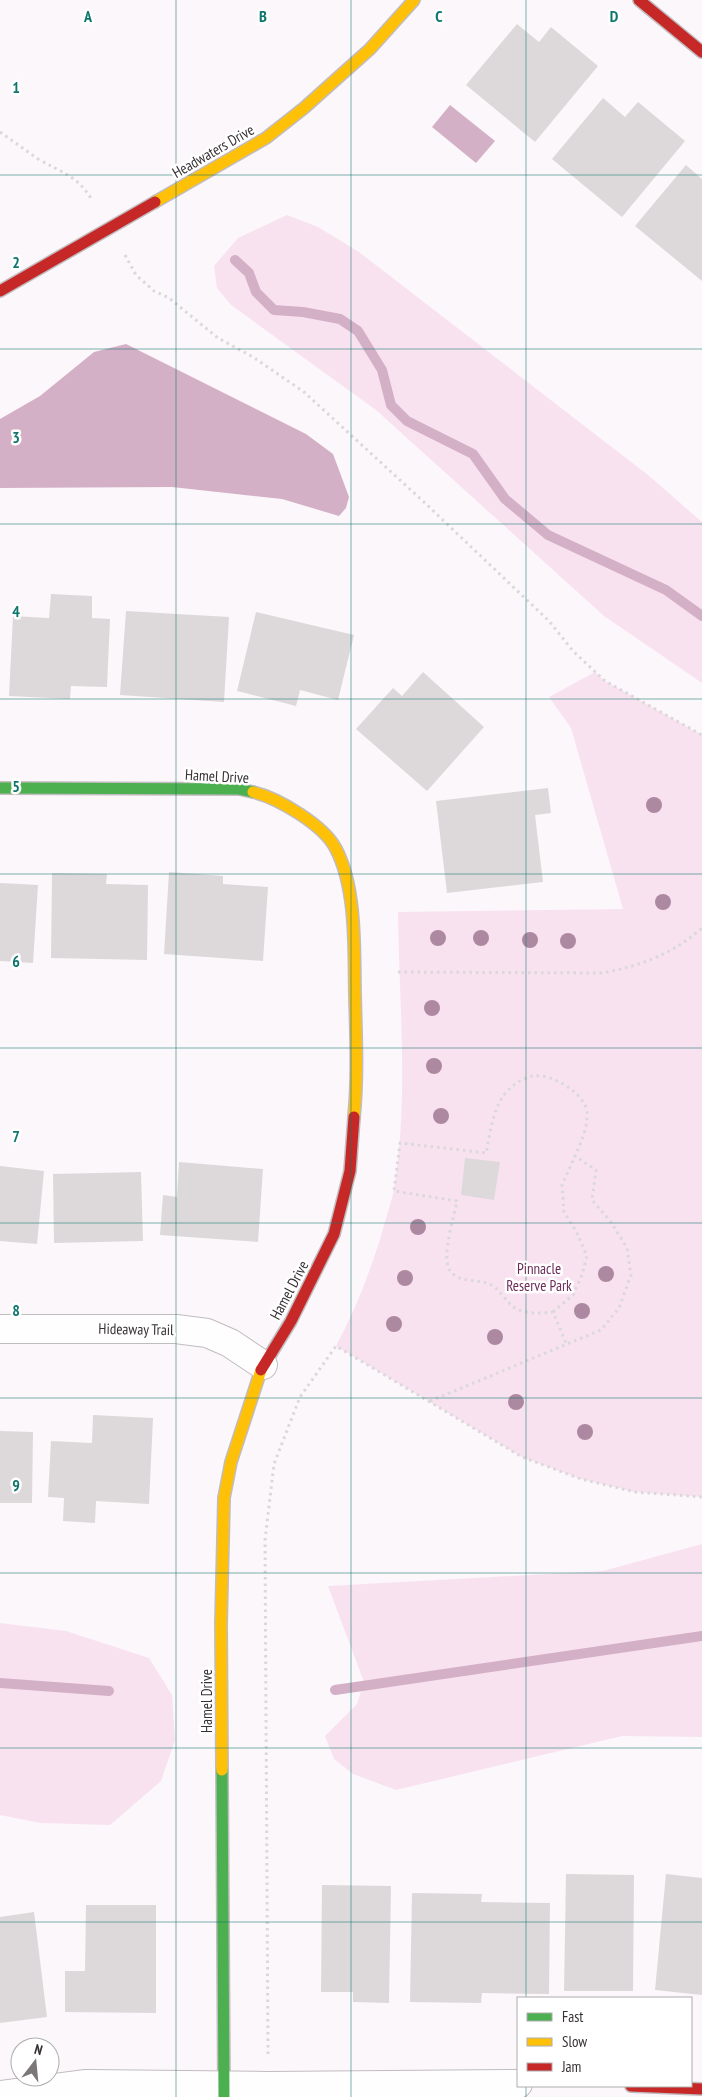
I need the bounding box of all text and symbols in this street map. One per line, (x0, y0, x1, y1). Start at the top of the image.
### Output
text: A (83, 6, 93, 26)
text: B (259, 6, 267, 26)
text: C (435, 6, 443, 26)
text: D (610, 6, 619, 26)
text: 1 (12, 77, 20, 97)
street label: Headwaters Drive (169, 120, 257, 182)
text: 2 (12, 252, 20, 272)
text: 3 (12, 427, 20, 447)
text: 4 (12, 601, 20, 621)
street label: Hamel Drive (185, 765, 249, 787)
text: 5 (12, 776, 20, 796)
text: 6 (12, 951, 20, 971)
text: 7 (12, 1126, 20, 1146)
street label: Hamel Drive (266, 1257, 312, 1323)
park label: Pinnacle Reserve Park (506, 1259, 572, 1295)
text: 8 (12, 1300, 20, 1320)
street label: Hideaway Trail (98, 1319, 174, 1339)
text: 9 (12, 1475, 20, 1495)
street label: Hamel Drive (197, 1669, 216, 1733)
legend (517, 1997, 692, 2087)
text: Fast (562, 2007, 583, 2026)
text: Slow (562, 2032, 587, 2051)
north arrow (10, 2037, 60, 2087)
text: N (32, 2040, 45, 2059)
text: Jam (561, 2057, 581, 2076)

